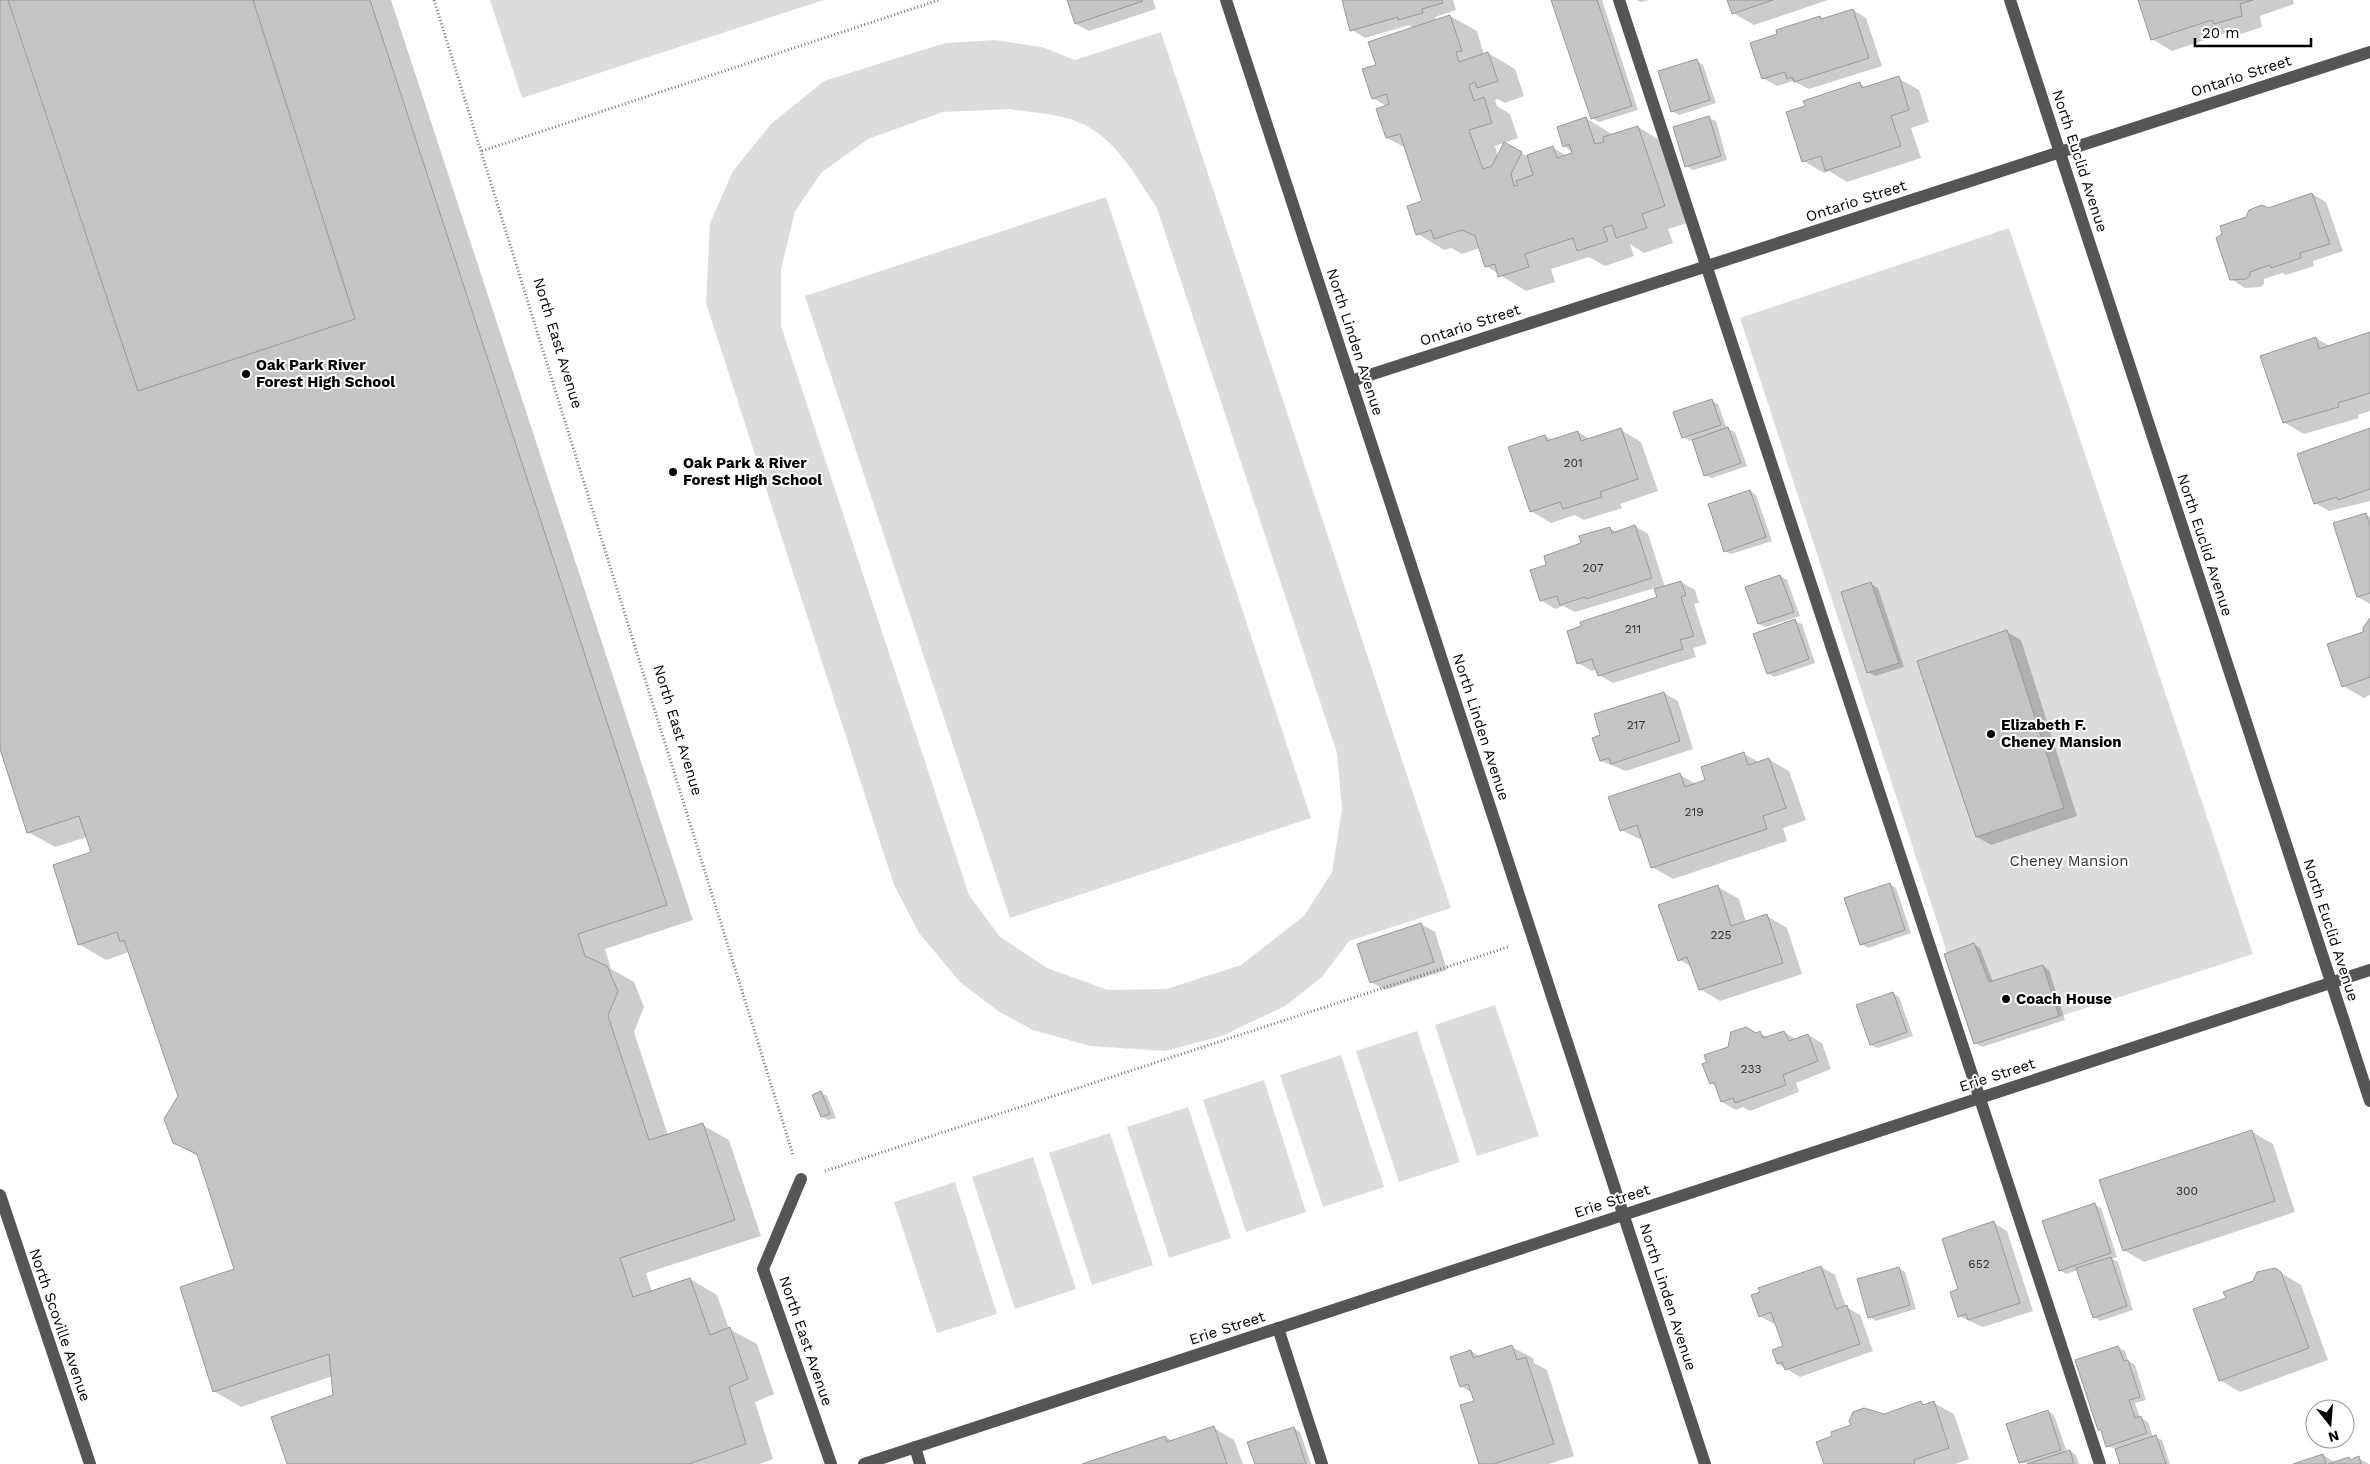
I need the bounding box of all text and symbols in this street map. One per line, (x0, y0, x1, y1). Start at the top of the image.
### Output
scale bar (2195, 15, 2311, 47)
text: 20 m (2202, 24, 2240, 42)
street label: Ontario Street (2189, 51, 2294, 101)
street label: North Euclid Avenue (2048, 87, 2112, 235)
street label: Ontario Street (1804, 176, 1909, 226)
street label: North Linden Avenue (1323, 266, 1387, 418)
street label: North East Avenue (530, 275, 586, 411)
street label: Ontario Street (1418, 300, 1523, 350)
place label: Oak Park River Forest High School (256, 356, 395, 391)
marker: Oak Park River Forest High School (240, 368, 252, 380)
place label: Oak Park & River Forest High School (683, 454, 822, 489)
house number: 201 (1563, 456, 1583, 470)
marker: Oak Park & River Forest High School (667, 466, 679, 478)
street label: North Euclid Avenue (2173, 471, 2237, 619)
house number: 207 (1583, 561, 1604, 575)
house number: 211 (1625, 622, 1641, 636)
street label: North Linden Avenue (1449, 651, 1513, 803)
street label: North East Avenue (650, 662, 706, 798)
place label: Elizabeth F. Cheney Mansion (2001, 716, 2122, 751)
house number: 217 (1627, 718, 1645, 732)
marker: Elizabeth F. Cheney Mansion (1985, 728, 1997, 740)
house number: 219 (1684, 805, 1704, 819)
park label: Cheney Mansion (2010, 852, 2128, 870)
street label: North Euclid Avenue (2299, 856, 2363, 1004)
house number: 225 (1711, 928, 1731, 942)
place label: Coach House (2016, 990, 2112, 1008)
marker: Coach House (2000, 993, 2012, 1005)
street label: Erie Street (1957, 1054, 2038, 1096)
house number: 233 (1741, 1062, 1762, 1076)
street label: Erie Street (1572, 1180, 1653, 1222)
house number: 300 (2176, 1184, 2198, 1198)
street label: North Linden Avenue (1636, 1221, 1700, 1373)
street label: North Scoville Avenue (25, 1246, 95, 1404)
house number: 652 (1968, 1257, 1990, 1271)
street label: North East Avenue (775, 1274, 837, 1408)
street label: Erie Street (1187, 1307, 1268, 1349)
north arrow (2305, 1399, 2355, 1449)
text: N (2327, 1427, 2341, 1446)

